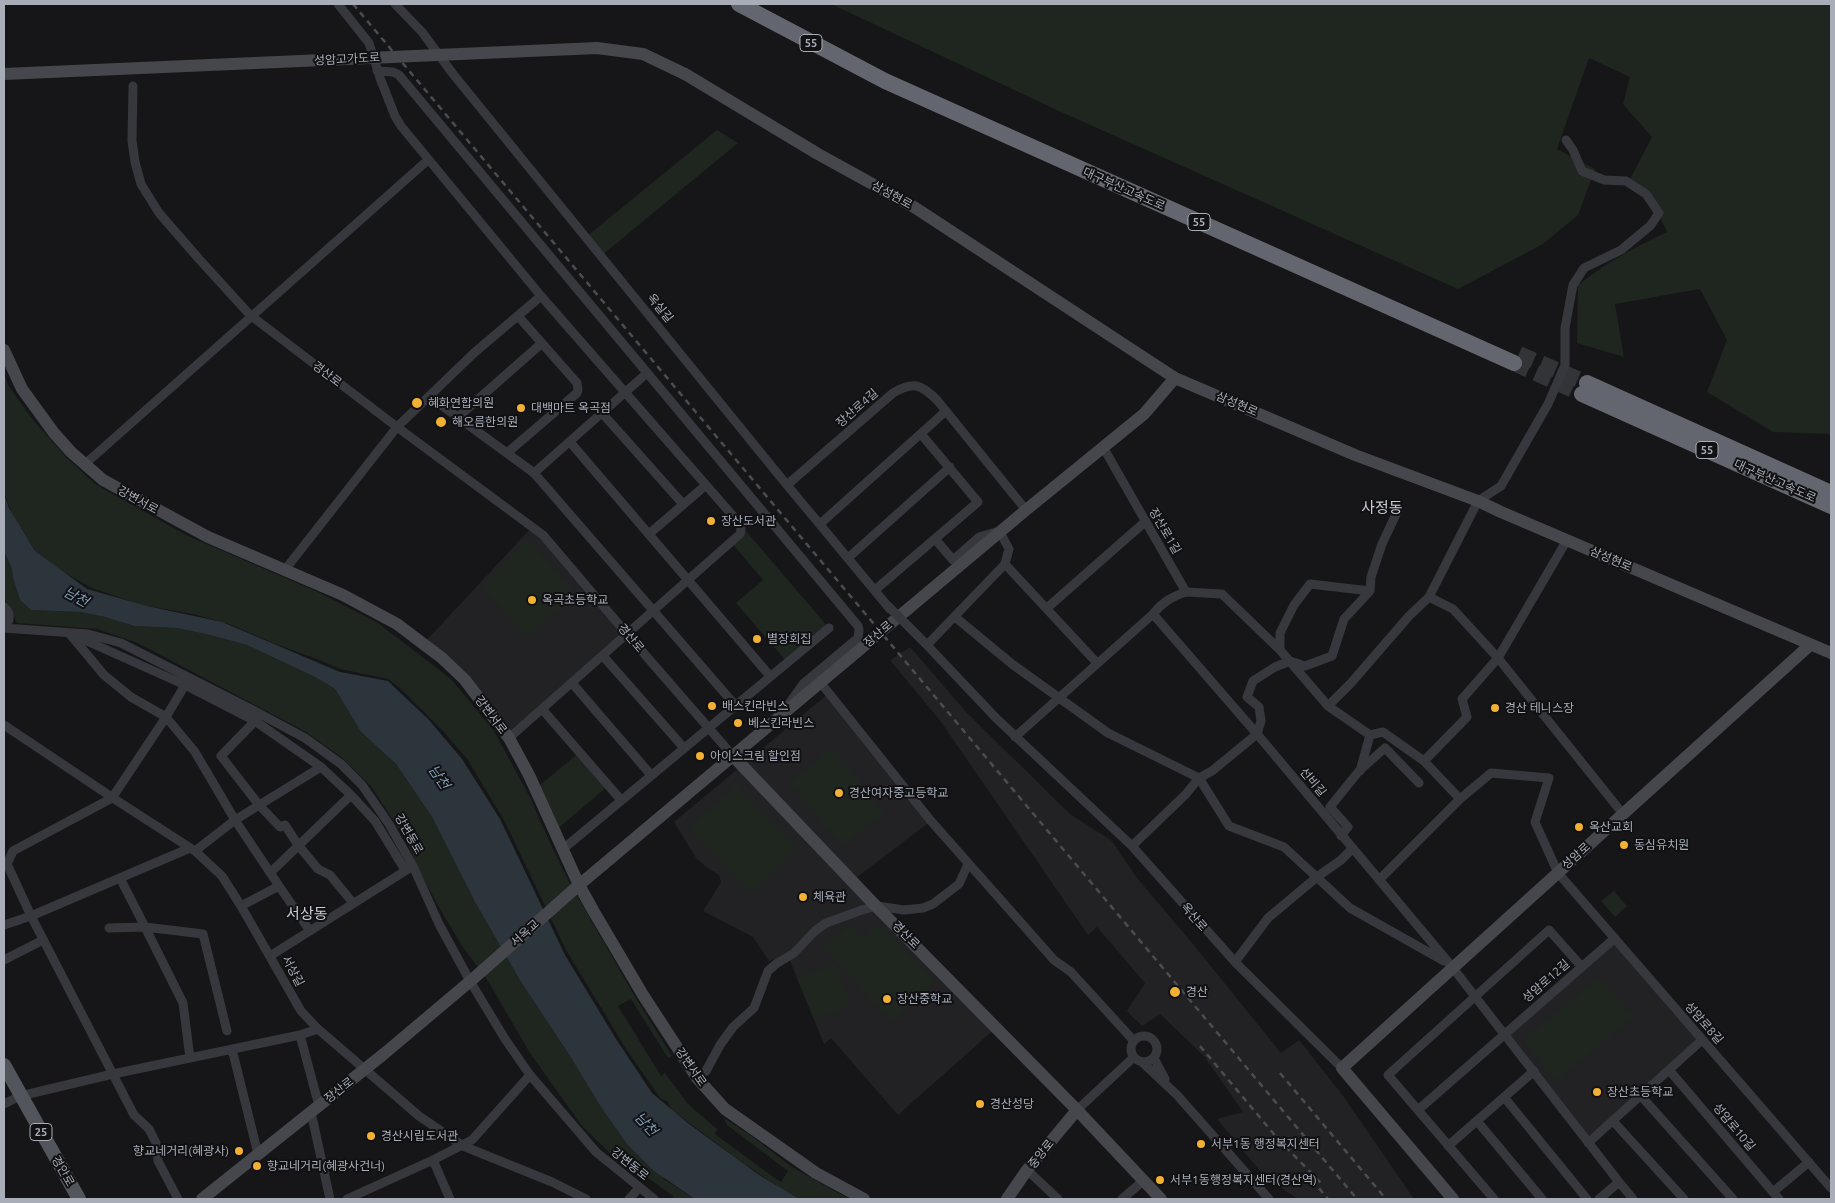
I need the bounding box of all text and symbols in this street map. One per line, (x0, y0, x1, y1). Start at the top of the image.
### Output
road number: 55 (800, 34, 822, 52)
street label: 성암고가도로 (314, 50, 380, 68)
street label: 대구부산고속도로 (1081, 164, 1167, 214)
street label: 삼성현로 (869, 178, 915, 212)
road number: 55 (1188, 213, 1210, 230)
street label: 옥실길 (644, 291, 676, 325)
street label: 경산로 (309, 358, 345, 390)
street label: 장산로4길 (833, 386, 881, 430)
street label: 삼성현로 (1214, 389, 1260, 419)
marker: 혜화연합의원 (410, 396, 424, 410)
place label: 혜화연합의원 (428, 396, 494, 410)
place label: 대백마트 옥곡점 (531, 401, 611, 415)
marker: 대백마트 옥곡점 (515, 402, 527, 414)
marker: 해오름한의원 (434, 415, 448, 429)
place label: 해오름한의원 (452, 415, 518, 429)
road number: 55 (1696, 442, 1718, 458)
street label: 대구부산고속도로 (1732, 456, 1818, 506)
street label: 강변서로 (115, 483, 161, 517)
district label: 사정동 (1361, 499, 1403, 517)
street label: 장산로1길 (1146, 505, 1184, 557)
place label: 장산도서관 (721, 514, 776, 528)
marker: 장산도서관 (705, 515, 717, 527)
street label: 삼성현로 (1588, 544, 1634, 574)
water label: 남천 (61, 583, 91, 611)
place label: 옥곡초등학교 (542, 593, 608, 607)
marker: 옥곡초등학교 (526, 594, 538, 606)
street label: 장산로 (861, 618, 895, 650)
street label: 경산로 (615, 621, 647, 655)
place label: 별장회집 (767, 632, 811, 646)
marker: 별장회집 (751, 633, 763, 645)
street label: 강변서로 (472, 693, 510, 737)
place label: 배스킨라빈스 (722, 699, 788, 713)
marker: 배스킨라빈스 (706, 700, 718, 712)
place label: 경산 테니스장 (1505, 701, 1574, 715)
marker: 경산 테니스장 (1489, 702, 1501, 714)
place label: 베스킨라빈스 (748, 716, 814, 730)
marker: 베스킨라빈스 (732, 717, 744, 729)
place label: 아이스크림 할인점 (710, 749, 801, 763)
marker: 아이스크림 할인점 (694, 750, 706, 762)
water label: 남천 (425, 762, 453, 792)
street label: 선비길 (1297, 765, 1329, 799)
place label: 경산여자중고등학교 (849, 786, 948, 800)
marker: 경산여자중고등학교 (833, 787, 845, 799)
street label: 강변동로 (392, 811, 426, 857)
place label: 옥산교회 (1589, 820, 1633, 834)
marker: 옥산교회 (1573, 821, 1585, 833)
place label: 동심유치원 (1634, 838, 1689, 852)
marker: 동심유치원 (1618, 839, 1630, 851)
street label: 성암로 (1559, 840, 1593, 872)
place label: 체육관 (813, 890, 846, 904)
marker: 체육관 (797, 891, 809, 903)
street label: 옥산로 (1178, 900, 1210, 934)
district label: 서상동 (286, 905, 328, 923)
street label: 서옥교 (508, 917, 542, 949)
street label: 경산로 (889, 918, 923, 952)
street label: 서상길 (279, 953, 307, 989)
street label: 성암로12길 (1520, 957, 1572, 1005)
marker: 경산 (1168, 985, 1182, 999)
place label: 경산 (1186, 985, 1208, 999)
place label: 장산중학교 (897, 992, 952, 1006)
marker: 장산중학교 (881, 993, 893, 1005)
street label: 성암로8길 (1682, 999, 1726, 1047)
street label: 강변서로 (672, 1045, 710, 1089)
street label: 장산로 (322, 1074, 356, 1106)
place label: 장산초등학교 (1607, 1085, 1673, 1099)
marker: 장산초등학교 (1591, 1086, 1603, 1098)
place label: 경산성당 (990, 1097, 1034, 1111)
marker: 경산성당 (974, 1098, 986, 1110)
street label: 성암로10길 (1710, 1100, 1758, 1154)
water label: 남천 (631, 1109, 661, 1139)
road number: 25 (30, 1124, 52, 1140)
place label: 경산시립도서관 (381, 1129, 458, 1143)
marker: 경산시립도서관 (365, 1130, 377, 1142)
street label: 중앙로 (1025, 1137, 1057, 1171)
place label: 서부1동 행정복지센터 (1211, 1137, 1320, 1151)
marker: 서부1동 행정복지센터 (1195, 1138, 1207, 1150)
place label: 향교네거리(혜광사) (133, 1144, 229, 1158)
marker: 향교네거리(혜광사) (233, 1145, 245, 1157)
street label: 강변동로 (608, 1145, 652, 1183)
street label: 경안로 (48, 1153, 78, 1189)
place label: 향교네거리(혜광사건너) (267, 1159, 385, 1173)
marker: 향교네거리(혜광사건너) (251, 1160, 263, 1172)
place label: 서부1동행정복지센터(경산역) (1170, 1173, 1317, 1187)
marker: 서부1동행정복지센터(경산역) (1154, 1174, 1166, 1186)

